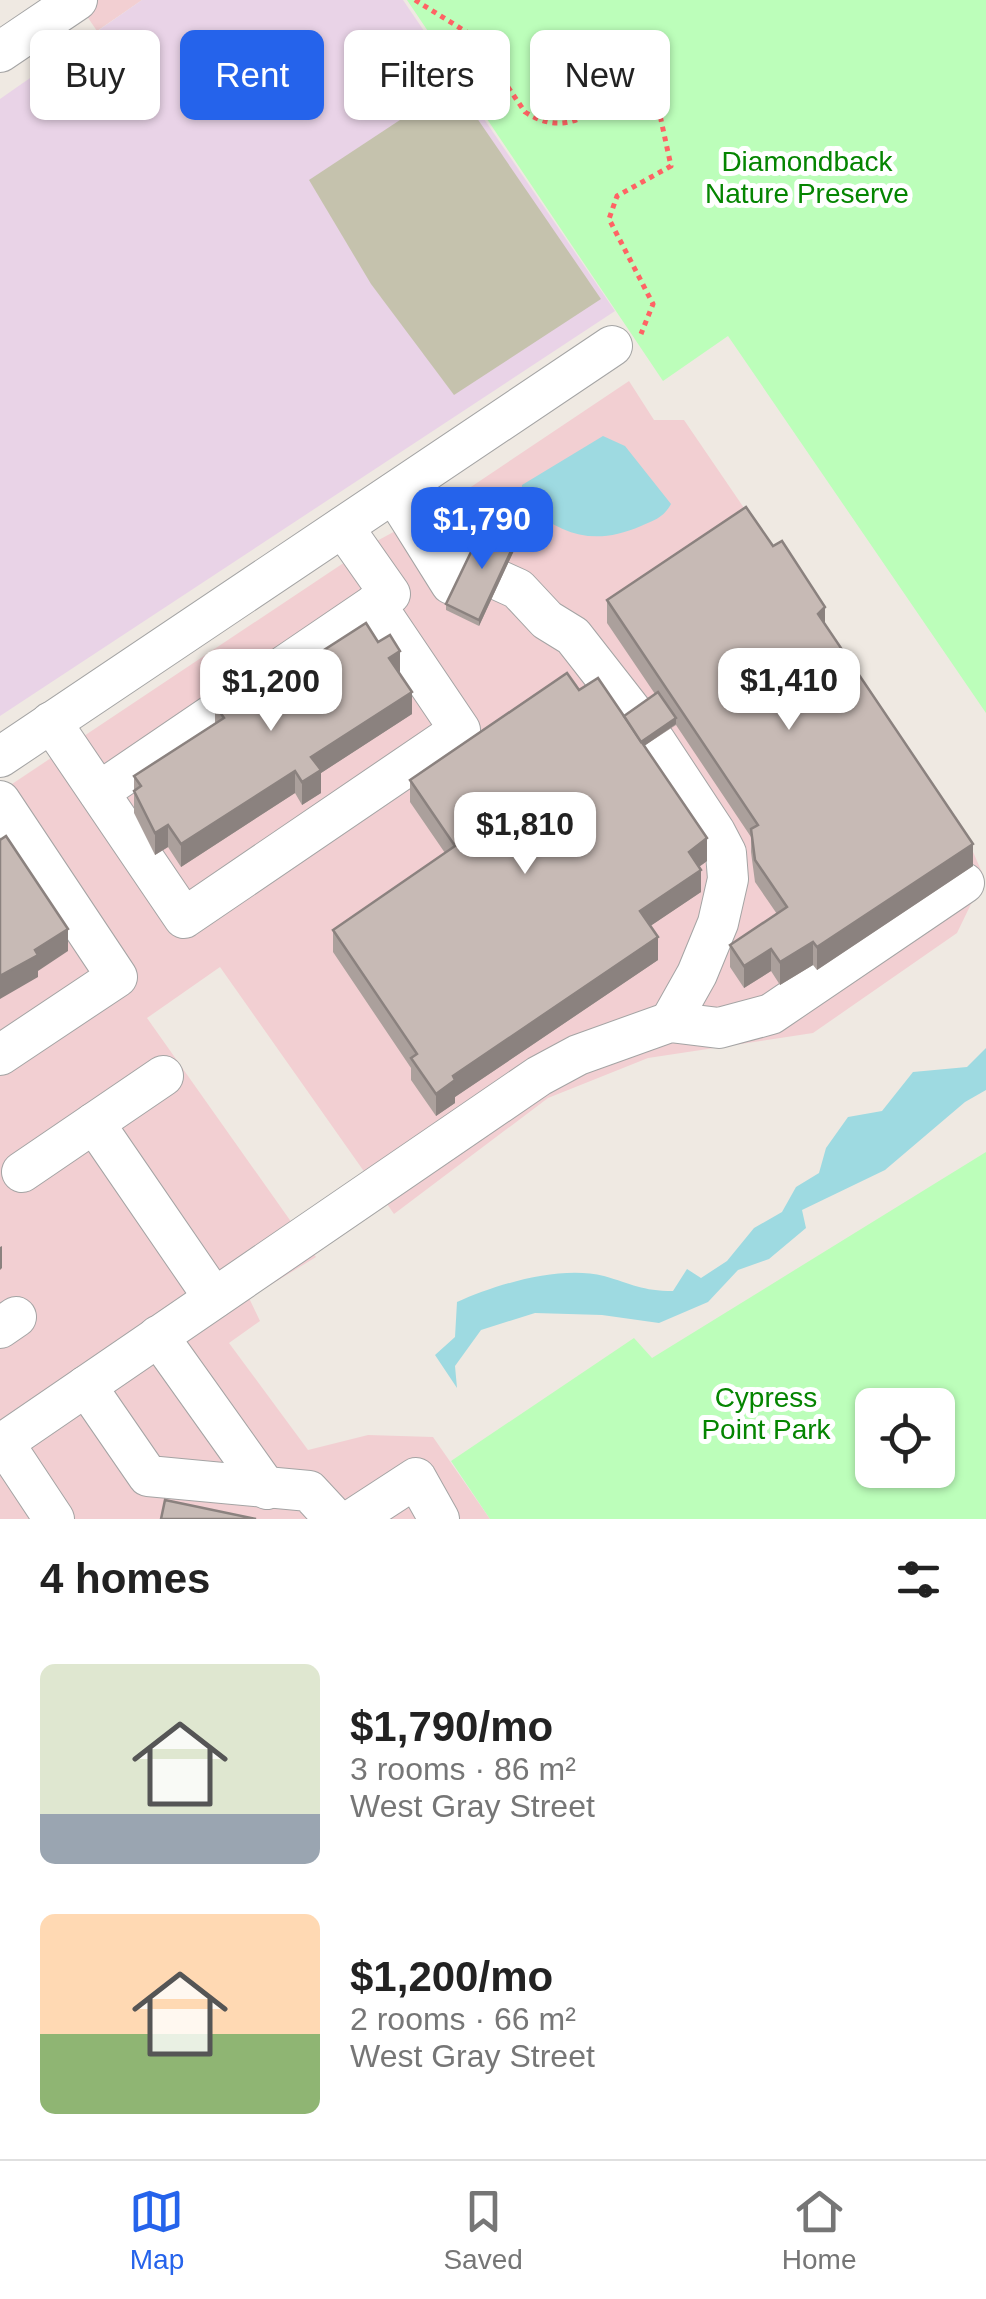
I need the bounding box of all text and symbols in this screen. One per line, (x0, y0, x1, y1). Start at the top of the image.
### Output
chip: Buy (30, 30, 160, 120)
chip: Rent (180, 30, 324, 120)
chip: Filters (344, 30, 510, 120)
chip: New (530, 30, 670, 120)
park label: Diamondback Nature Preserve (705, 146, 909, 209)
pin: $1,790 (401, 487, 563, 572)
text: $1,790 (433, 501, 531, 537)
pin: $1,410 (708, 648, 870, 733)
pin: $1,200 (190, 649, 352, 734)
text: $1,410 (740, 662, 838, 698)
text: $1,200 (222, 663, 320, 699)
pin: $1,810 (444, 792, 606, 877)
text: $1,810 (476, 806, 574, 842)
park label: Cypress Point Park (701, 1382, 832, 1445)
map controls (855, 1388, 955, 1488)
button: locate (855, 1388, 955, 1488)
icon: filters (891, 1552, 946, 1607)
text: 4 homes (40, 1555, 210, 1602)
text: $1,790/mo (350, 1703, 553, 1750)
icon: home (120, 1704, 240, 1824)
text: 3 rooms · 86 m² (350, 1751, 576, 1787)
text: West Gray Street (350, 1788, 595, 1824)
text: $1,200/mo (350, 1953, 553, 2000)
icon: home (120, 1954, 240, 2074)
text: 2 rooms · 66 m² (350, 2001, 576, 2037)
text: West Gray Street (350, 2038, 595, 2074)
tab: Map (129, 2184, 184, 2276)
tab: Saved (443, 2184, 523, 2276)
tab: Home (782, 2184, 856, 2276)

